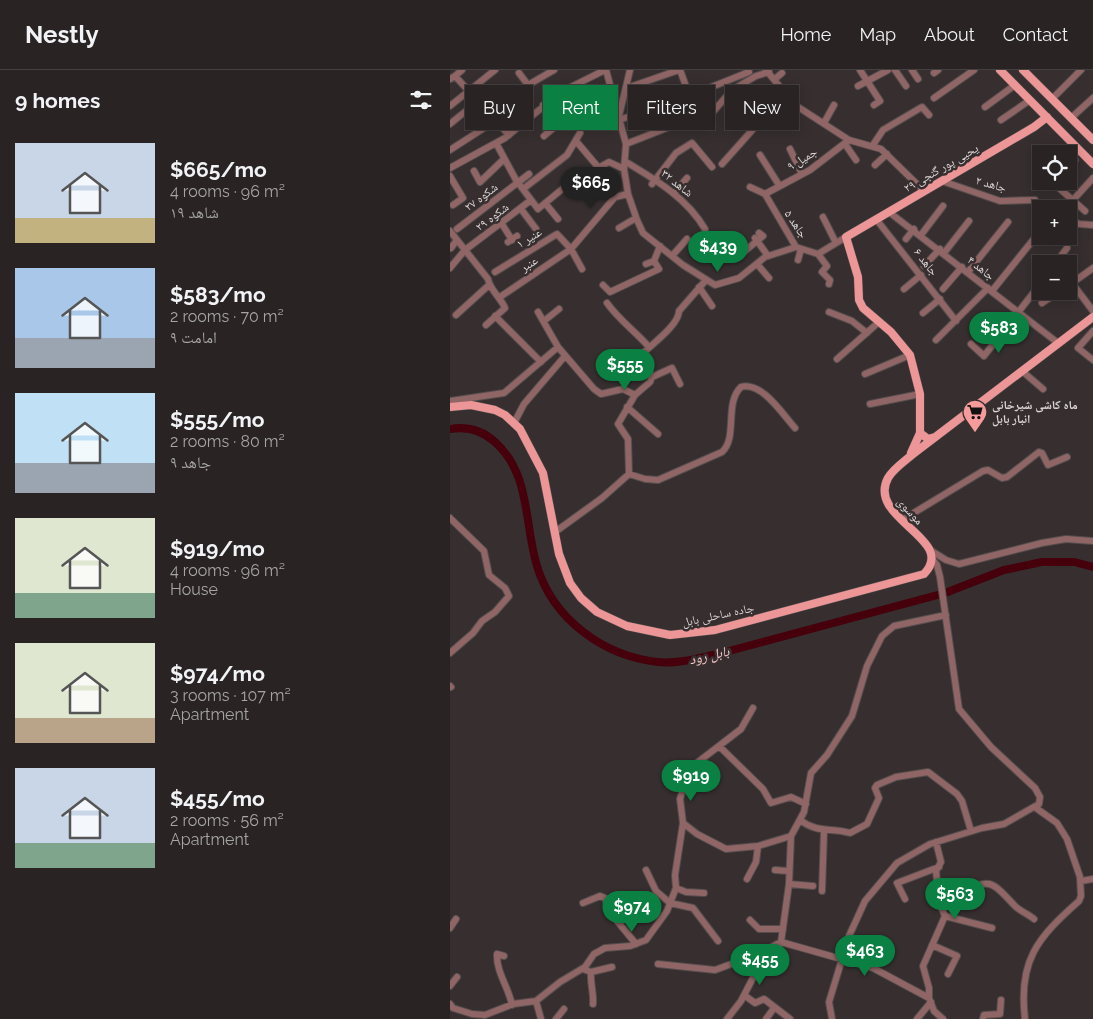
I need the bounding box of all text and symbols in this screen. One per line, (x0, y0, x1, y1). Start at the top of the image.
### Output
text: Nestly (25, 20, 99, 49)
text: Home (780, 24, 831, 45)
text: Map (859, 24, 896, 45)
text: About (924, 24, 975, 45)
text: Contact (1003, 24, 1068, 45)
chip: Buy (465, 85, 533, 130)
chip: Rent (543, 85, 618, 130)
chip: Filters (628, 85, 715, 130)
chip: New (725, 85, 799, 130)
icon: filters (407, 86, 435, 114)
text: 9 homes (15, 88, 100, 113)
street label: یحیی پور گنجی ۲۹ (901, 141, 981, 195)
street label: جمیل ۹ (784, 144, 820, 174)
map controls (1032, 145, 1077, 300)
button: locate (1032, 145, 1077, 190)
text: $665/mo (170, 157, 267, 182)
icon: home (55, 163, 115, 223)
pin: $665 (561, 166, 621, 209)
street label: شاهد ۳۲ (658, 166, 696, 200)
text: $665 (572, 173, 610, 192)
street label: جاهد ۲ (974, 173, 1008, 195)
street label: شکوه ۲۷ (462, 180, 500, 214)
text: 4 rooms · 96 m² (170, 182, 285, 201)
street label: شکوه ۲۹ (473, 200, 511, 234)
button: + (1032, 200, 1077, 245)
text: شاهد ۱۹ (170, 203, 219, 222)
street label: جاهد ۵ (781, 207, 811, 241)
street label: عنیر ۱ (514, 225, 544, 251)
pin: $439 (688, 230, 748, 273)
text: $439 (699, 237, 737, 256)
street label: جاهد ۶ (911, 246, 941, 279)
street label: عنبر (517, 253, 541, 276)
street label: جاهد ۴ (965, 253, 998, 283)
button: − (1032, 255, 1077, 300)
text: $583/mo (170, 282, 266, 307)
icon: home (55, 288, 115, 348)
text: 2 rooms · 70 m² (170, 307, 284, 326)
pin: $583 (969, 312, 1029, 354)
text: $583 (980, 318, 1018, 337)
text: امامت ۹ (170, 328, 217, 347)
pin: $555 (595, 348, 655, 391)
text: $555 (607, 355, 643, 374)
place label: ماه کاشی شیرخانی انبار بابل (992, 398, 1078, 427)
supermarket icon: ماه کاشی شیرخانی انبار بابل (962, 399, 988, 433)
text: $555/mo (170, 407, 264, 432)
icon: home (55, 413, 115, 473)
text: 2 rooms · 80 m² (170, 432, 285, 451)
text: جاهد ۹ (170, 453, 211, 472)
street label: موسوی (894, 495, 926, 527)
text: $919/mo (170, 536, 265, 561)
icon: home (55, 538, 115, 598)
text: 4 rooms · 96 m² (170, 561, 285, 580)
text: House (170, 580, 218, 599)
street label: جاده ساحلی بابل (681, 600, 756, 630)
water label: بابل رود (687, 643, 731, 668)
text: $974/mo (170, 661, 265, 686)
icon: home (55, 663, 115, 723)
text: 3 rooms · 107 m² (170, 686, 291, 705)
text: Apartment (170, 705, 249, 724)
pin: $919 (661, 760, 721, 802)
text: $919 (673, 766, 709, 785)
text: $455/mo (170, 786, 265, 811)
icon: home (55, 788, 115, 848)
text: 2 rooms · 56 m² (170, 811, 284, 830)
text: Apartment (170, 830, 249, 849)
pin: $563 (925, 878, 985, 920)
text: $563 (936, 884, 974, 903)
pin: $974 (602, 890, 662, 933)
text: $974 (613, 897, 651, 916)
pin: $463 (835, 934, 895, 977)
text: $463 (846, 941, 884, 960)
pin: $455 (730, 944, 790, 986)
text: $455 (741, 950, 779, 969)

